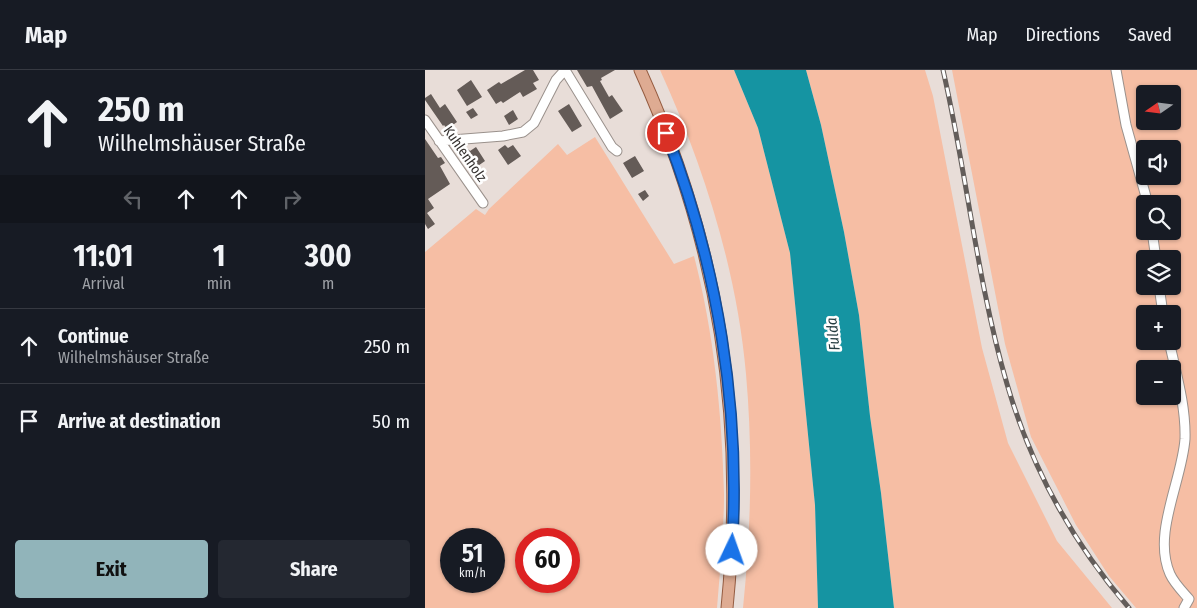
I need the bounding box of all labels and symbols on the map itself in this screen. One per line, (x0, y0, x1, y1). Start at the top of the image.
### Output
north arrow (1136, 85, 1181, 130)
pin (645, 112, 687, 154)
street label: Kuhlenholz (440, 123, 491, 185)
water label: Fulda (822, 316, 844, 352)
position arrow (705, 523, 757, 575)
speed limit sign: 60 (515, 528, 580, 593)

